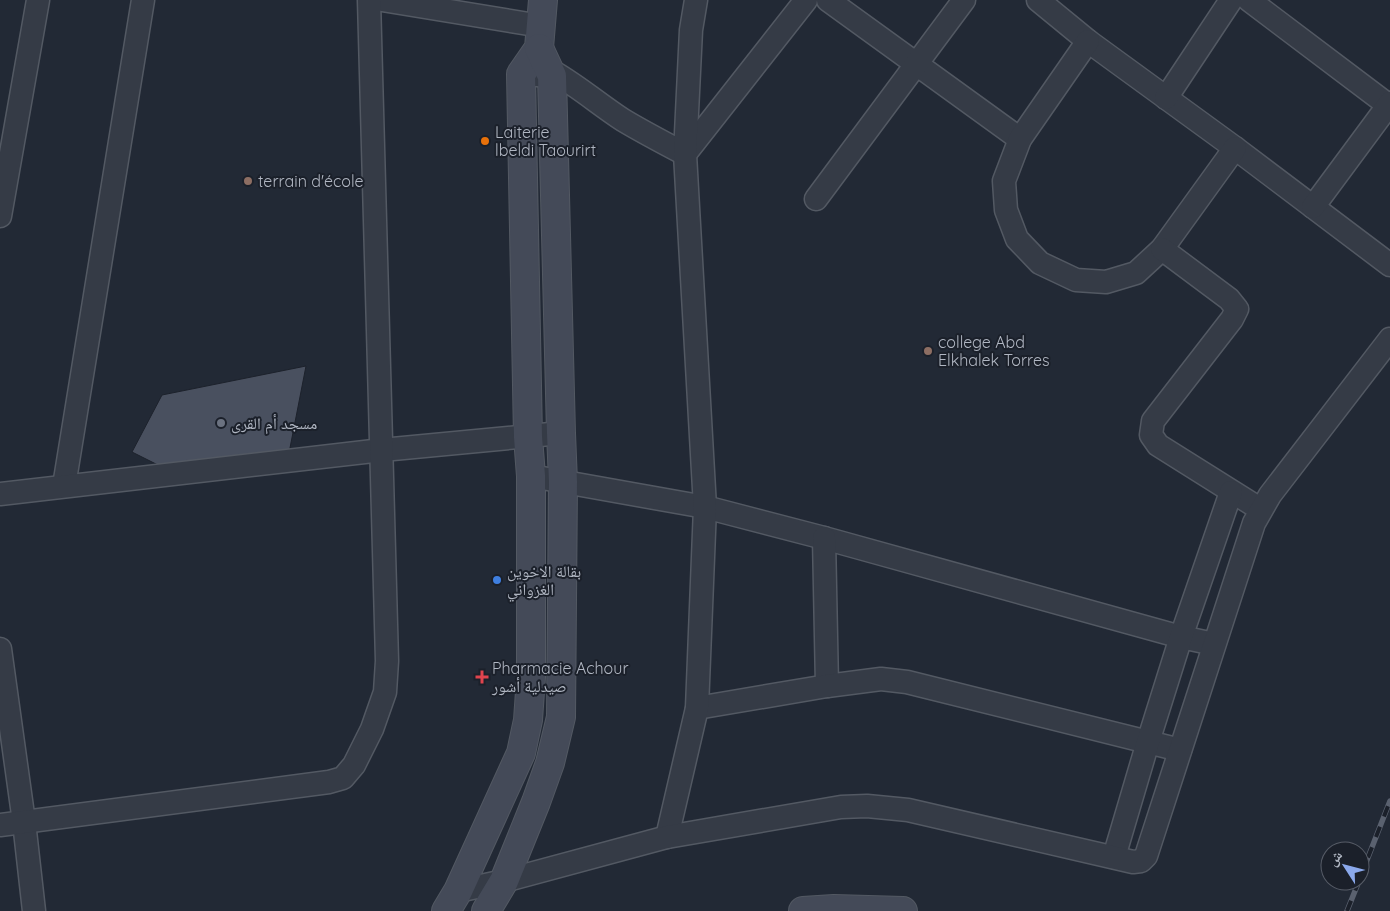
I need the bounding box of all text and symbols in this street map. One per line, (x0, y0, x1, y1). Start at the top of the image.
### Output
place label: Laiterie lbeldi Taourirt (495, 122, 596, 160)
marker: Laiterie lbeldi Taourirt (479, 135, 491, 147)
place label: terrain d'école (258, 171, 364, 191)
marker: terrain d'école (242, 175, 254, 187)
place label: college Abd Elkhalek Torres (938, 332, 1049, 370)
marker: college Abd Elkhalek Torres (922, 345, 934, 357)
place label: مسجد أم القرى (231, 413, 317, 434)
marker: مسجد أم القرى (215, 417, 227, 429)
place label: بقالة الاخوين الغزواني (507, 561, 581, 602)
marker: بقالة الاخوين الغزواني (491, 574, 503, 586)
place label: Pharmacie Achour صيدلية أشور (491, 658, 629, 696)
marker: Pharmacie Achour صيدلية أشور (476, 671, 488, 683)
north arrow (1320, 841, 1370, 891)
text: ش (1323, 847, 1346, 870)

